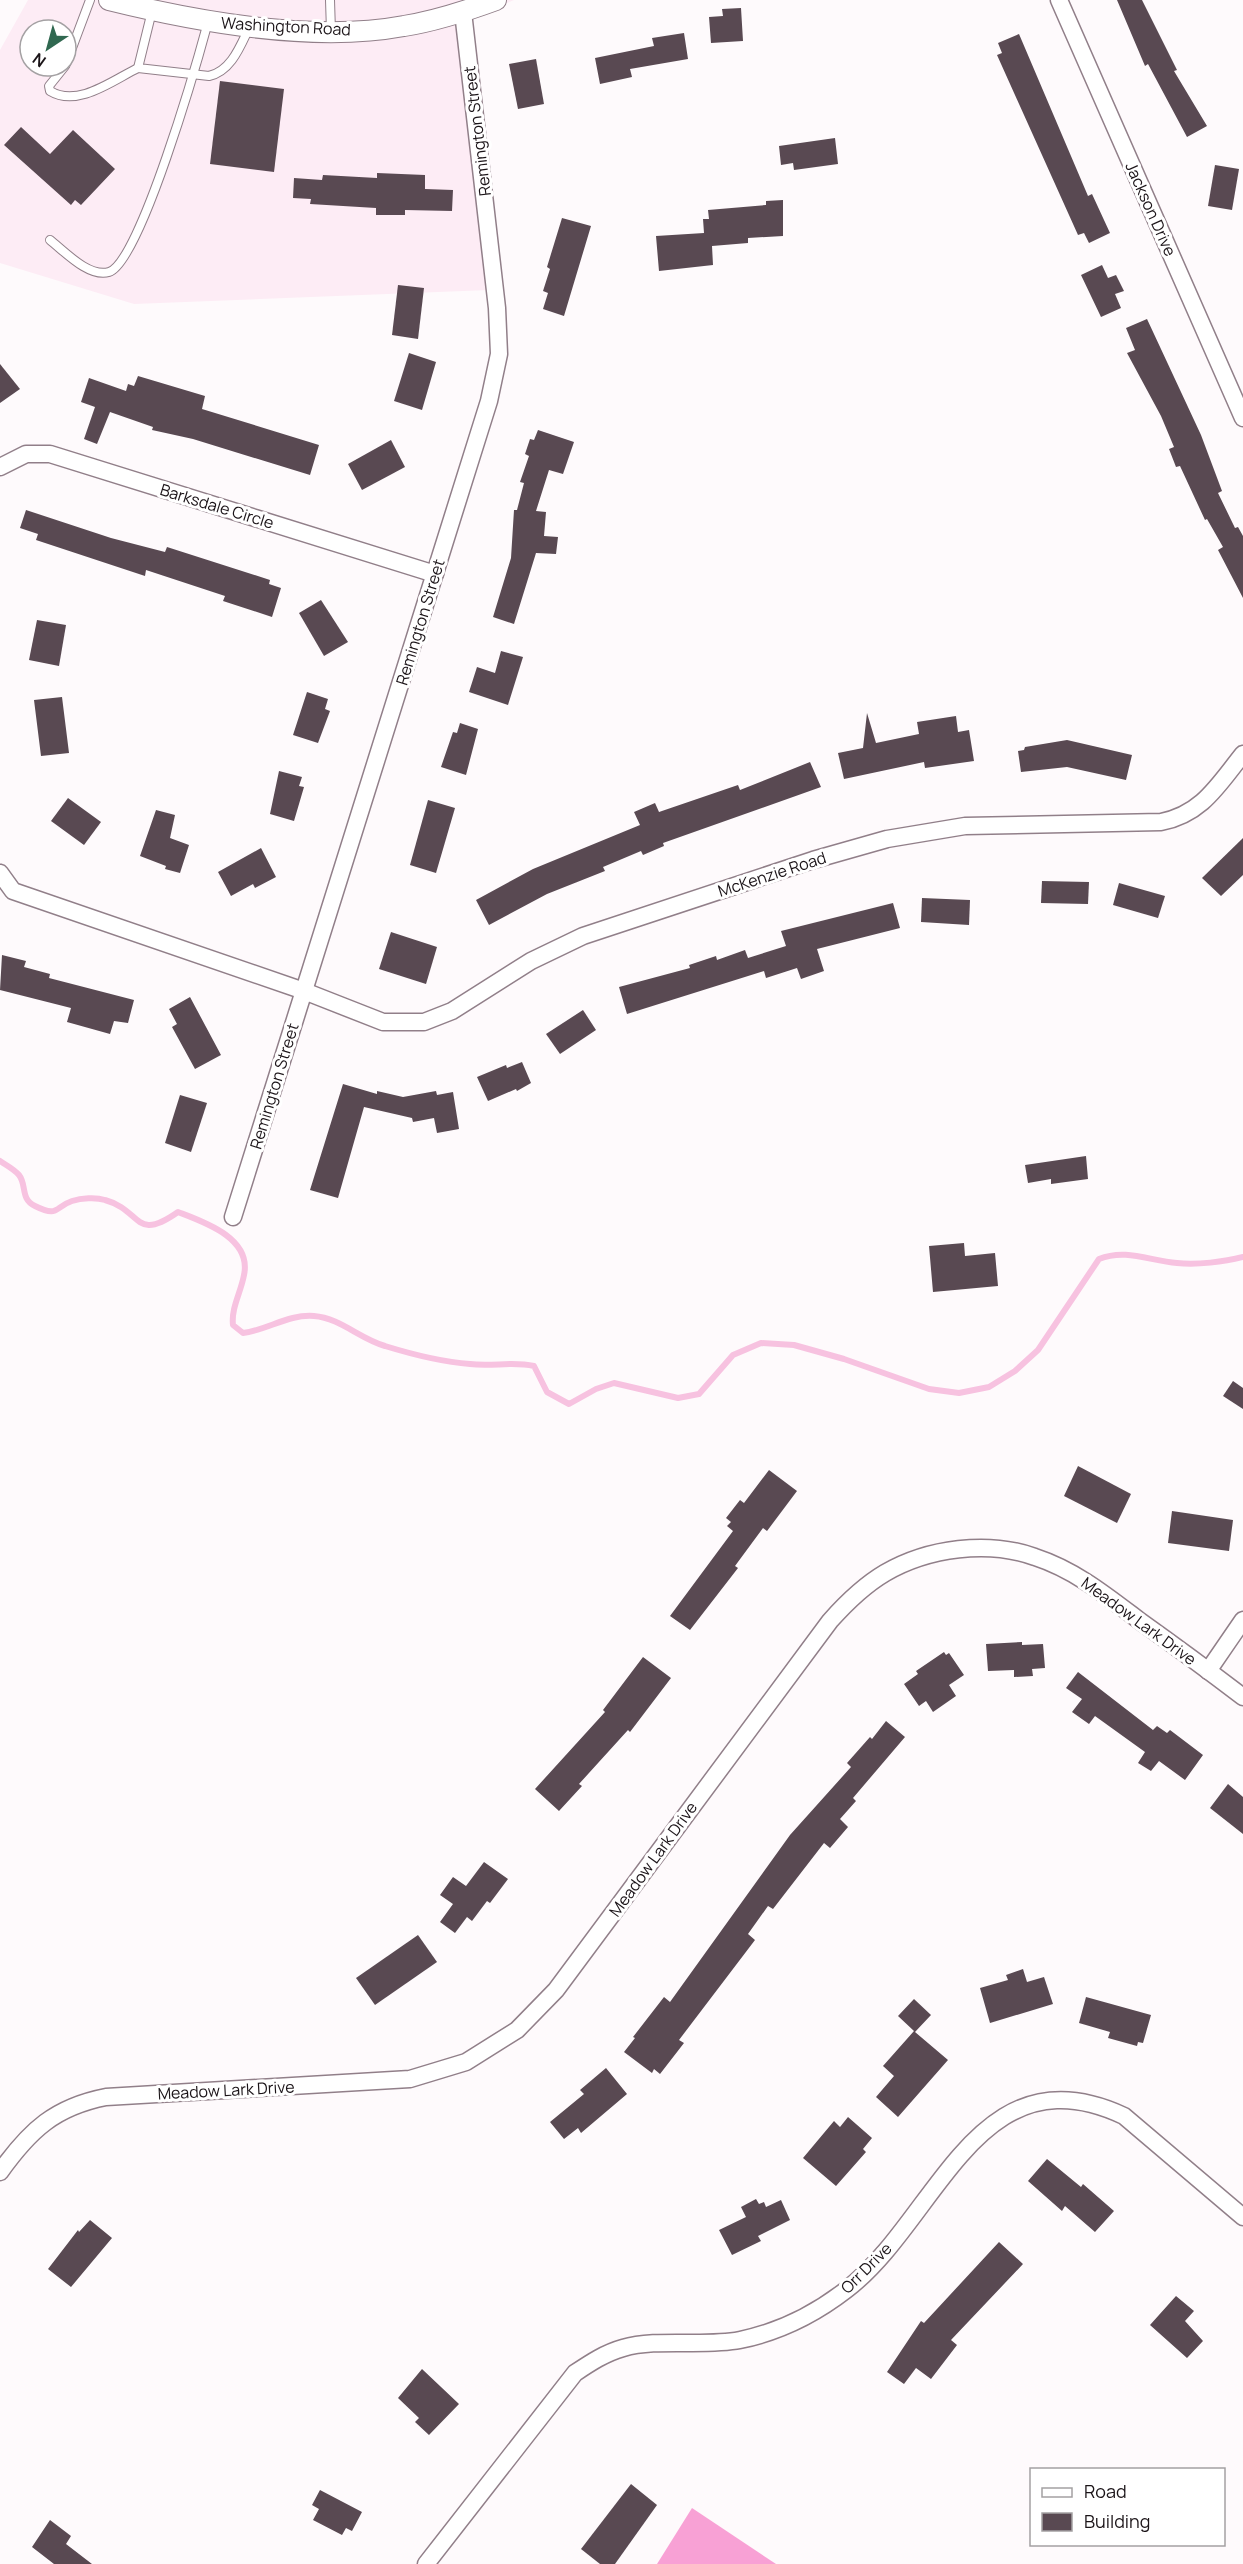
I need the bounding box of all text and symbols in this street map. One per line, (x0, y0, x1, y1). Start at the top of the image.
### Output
street label: Washington Road (221, 12, 351, 40)
north arrow (18, 18, 78, 78)
text: N (28, 48, 50, 72)
street label: Remington Street (458, 65, 496, 197)
street label: Jackson Drive (1120, 158, 1182, 260)
street label: Barksdale Circle (157, 478, 277, 534)
street label: Remington Street (390, 556, 450, 688)
street label: McKenzie Road (715, 846, 829, 902)
street label: Remington Street (244, 1020, 304, 1152)
street label: Meadow Lark Drive (1077, 1572, 1201, 1670)
street label: Meadow Lark Drive (604, 1797, 702, 1921)
street label: Meadow Lark Drive (157, 2075, 295, 2105)
street label: Orr Drive (836, 2238, 896, 2298)
legend (1030, 2468, 1225, 2546)
text: Road (1084, 2479, 1127, 2503)
text: Building (1084, 2509, 1150, 2533)

